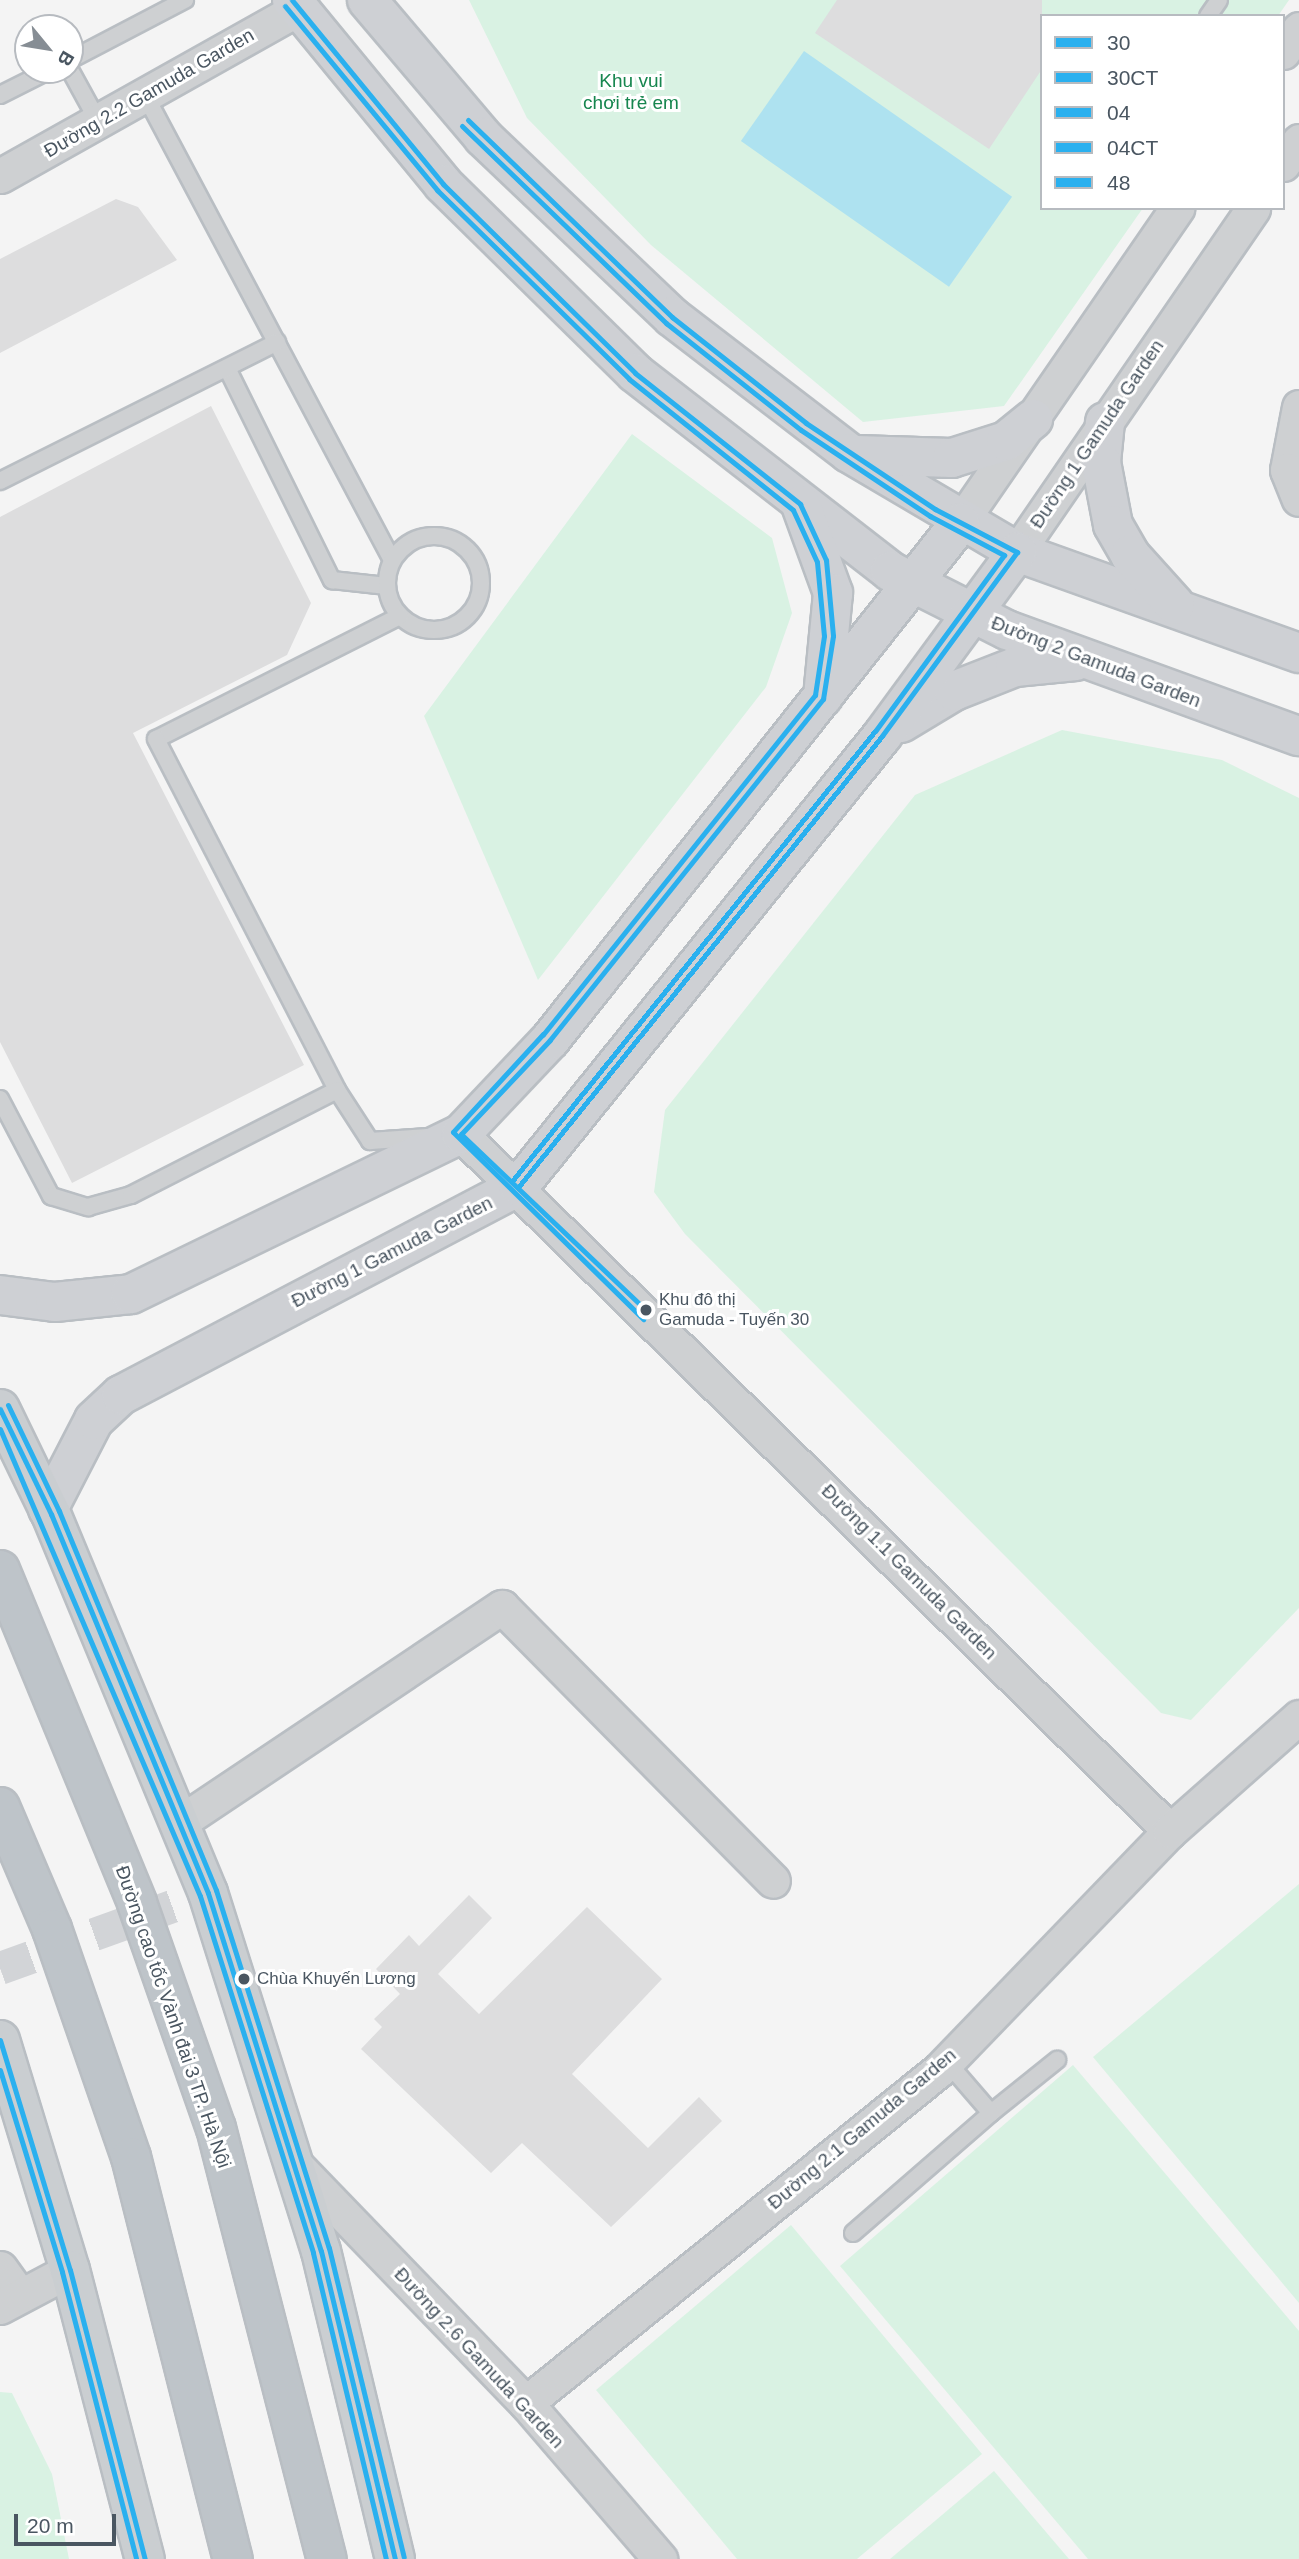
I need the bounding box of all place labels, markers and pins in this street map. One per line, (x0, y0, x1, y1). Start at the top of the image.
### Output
place label: Khu đô thị Gamuda - Tuyến 30 (659, 1290, 810, 1330)
marker: Khu đô thị Gamuda - Tuyến 30 (639, 1303, 653, 1317)
place label: Chùa Khuyến Lương (257, 1969, 416, 1989)
marker: Chùa Khuyến Lương (237, 1972, 251, 1986)

